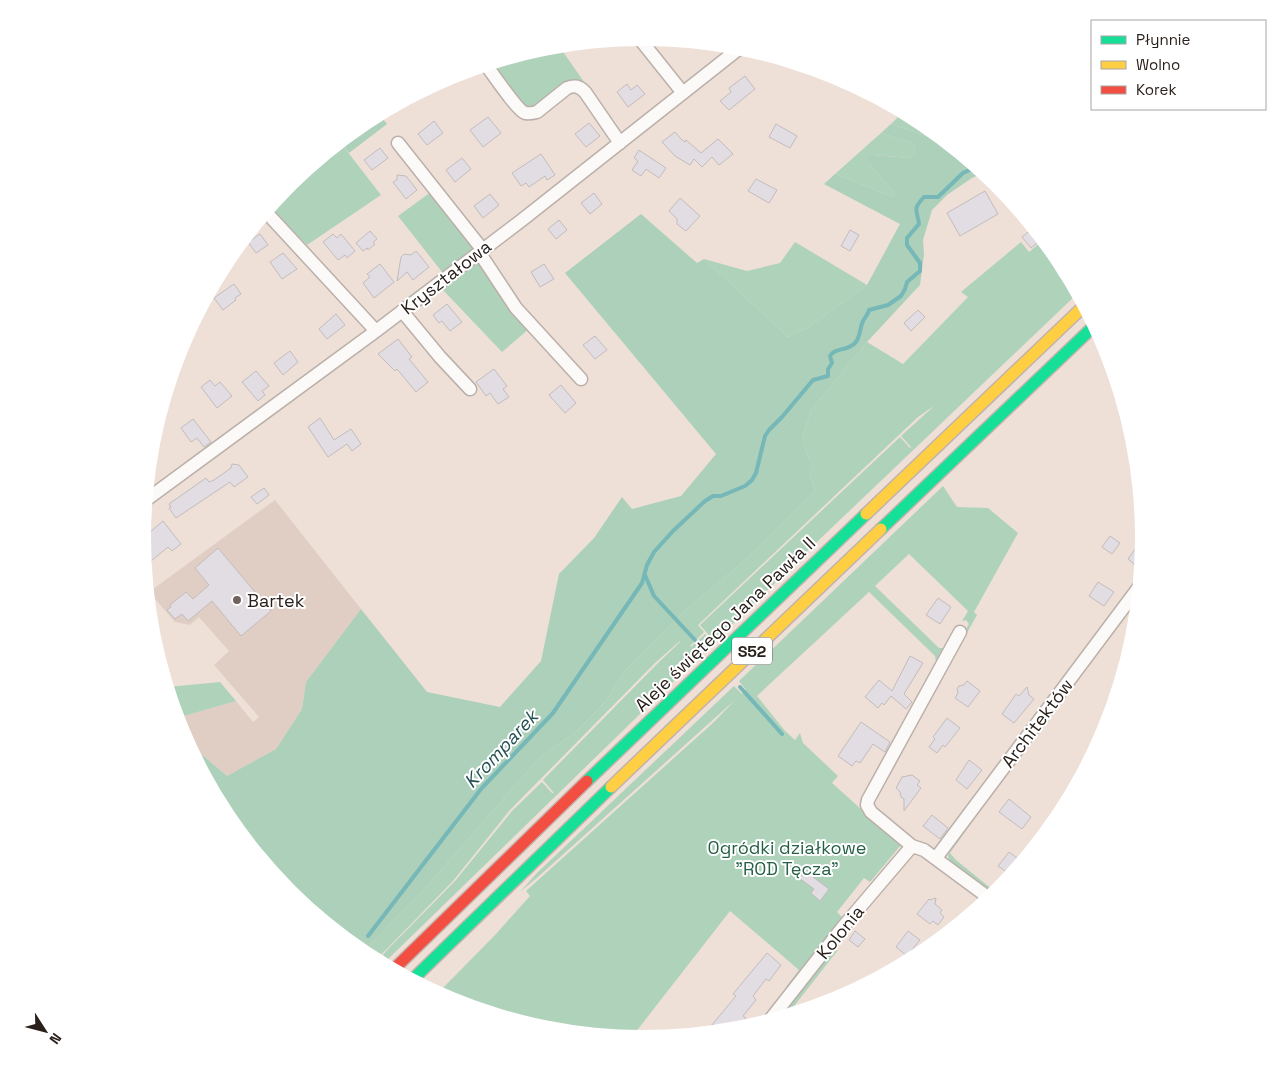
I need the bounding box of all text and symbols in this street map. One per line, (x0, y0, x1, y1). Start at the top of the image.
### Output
legend (1091, 20, 1266, 110)
text: Płynnie (1136, 30, 1190, 49)
text: Wolno (1136, 55, 1180, 74)
text: Korek (1136, 80, 1176, 99)
street label: Kryształowa (396, 235, 496, 319)
street label: Aleje świętego Jana Pawła II (630, 532, 820, 716)
place label: Bartek (247, 589, 305, 612)
marker: Bartek (231, 594, 243, 606)
road number: S52 (732, 637, 772, 664)
street label: Architektów (996, 674, 1078, 772)
water label: Kromparek (458, 703, 545, 793)
park label: Ogródki działkowe "ROD Tęcza" (708, 836, 866, 880)
street label: Kolonia (811, 900, 869, 964)
north arrow (20, 1006, 70, 1056)
text: N (45, 1030, 66, 1048)

